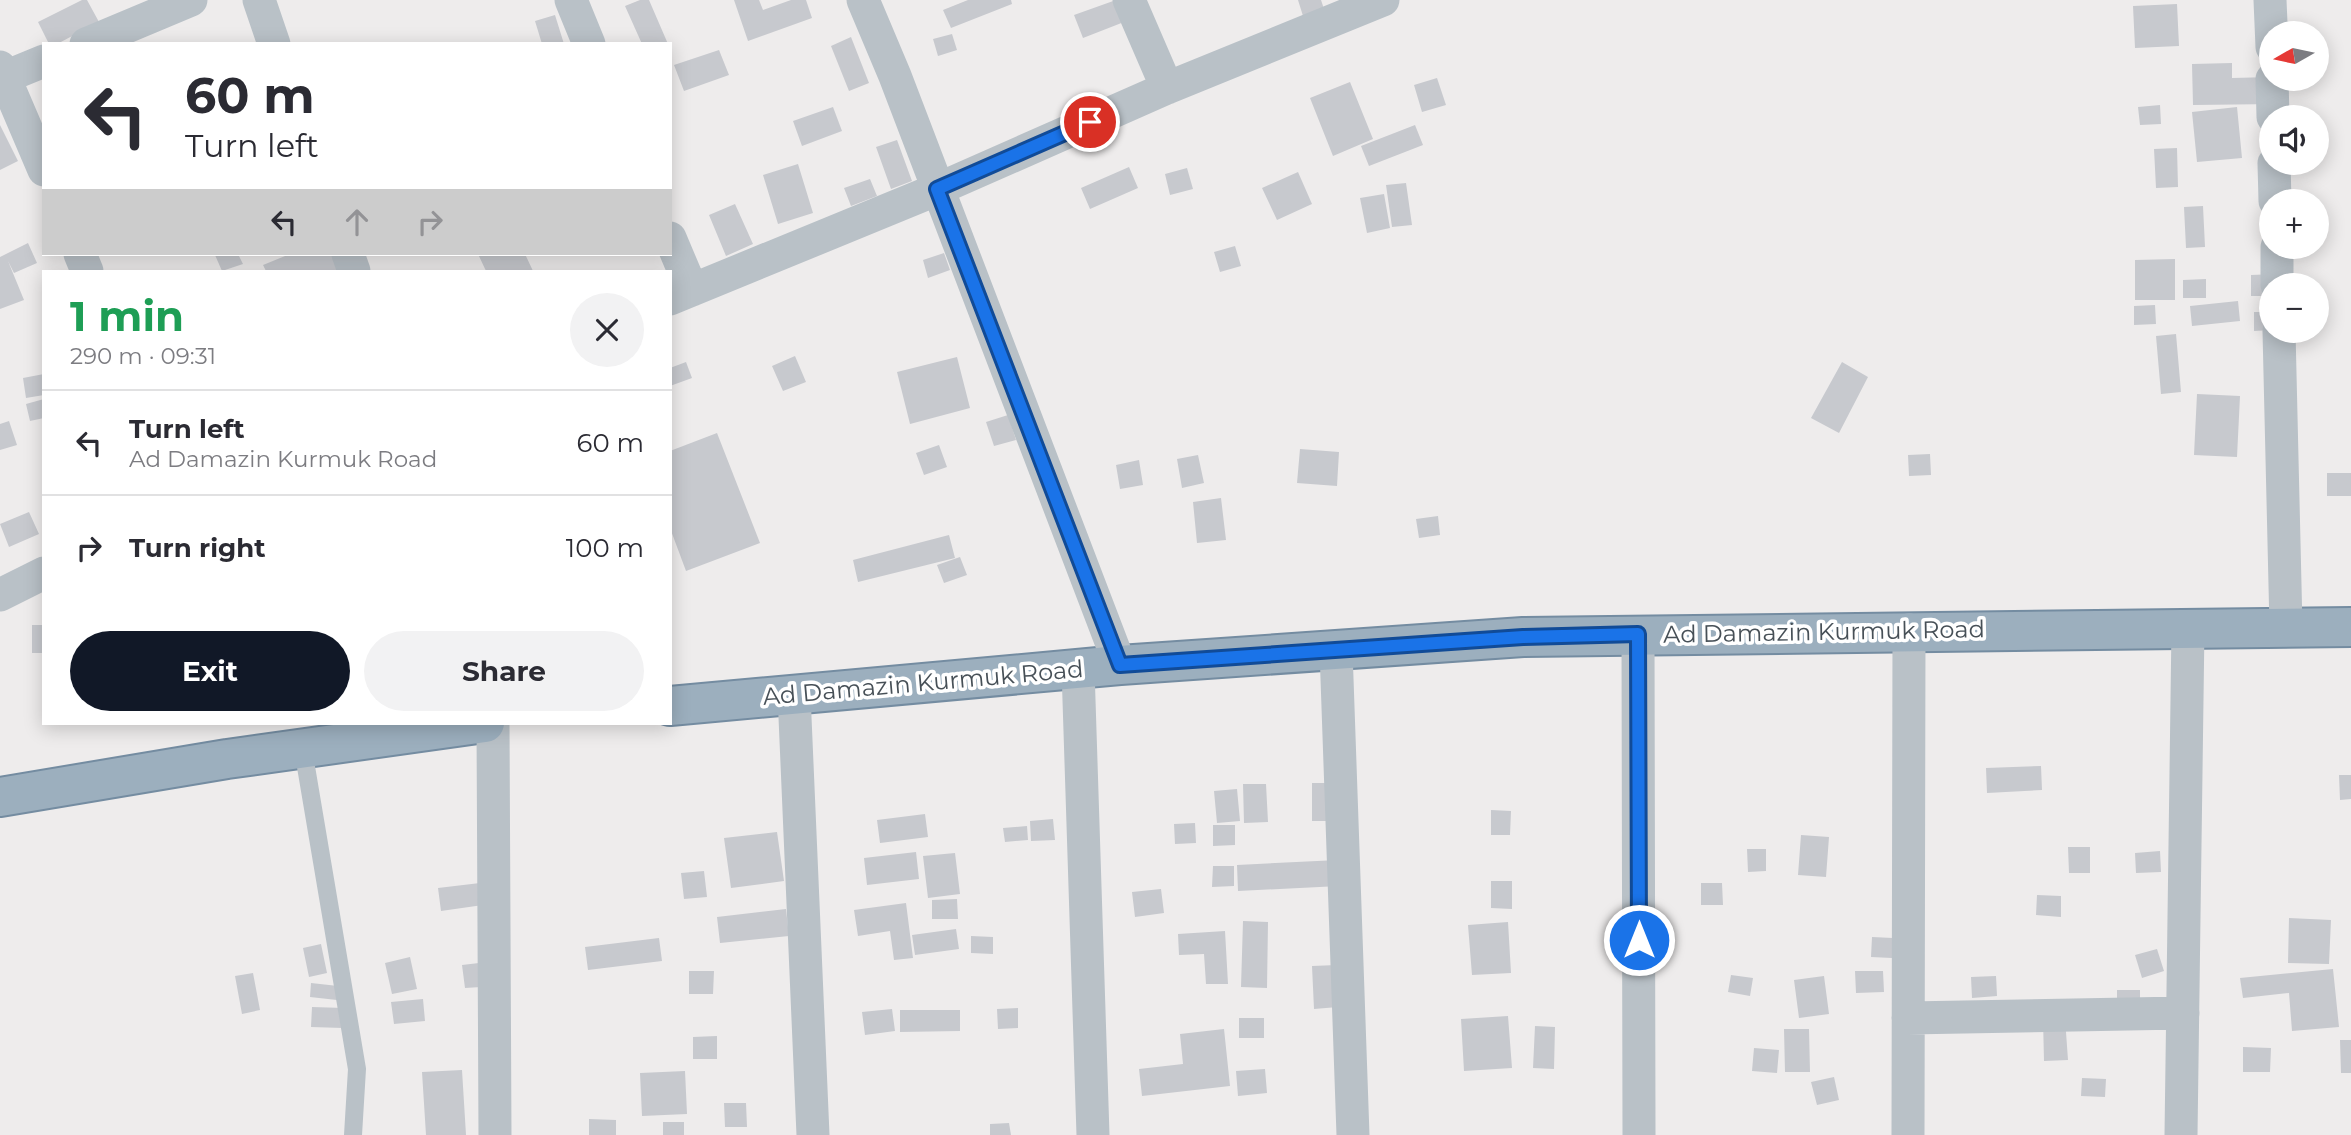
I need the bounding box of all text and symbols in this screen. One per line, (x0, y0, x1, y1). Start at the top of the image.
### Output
north arrow (2259, 21, 2329, 91)
map controls (2259, 21, 2329, 343)
text: 60 m (185, 66, 315, 125)
icon: left (70, 70, 161, 161)
pin (1060, 92, 1120, 152)
icon: arrive (1071, 103, 1109, 141)
button: sound (2259, 105, 2329, 175)
text: Turn left (185, 126, 319, 165)
button: + (2259, 189, 2329, 259)
icon: left (265, 203, 303, 241)
icon: ahead (338, 203, 376, 241)
icon: right (411, 203, 449, 241)
button: − (2259, 273, 2329, 343)
text: 1 min (70, 290, 184, 342)
button: close (570, 293, 644, 367)
text: 290 m · 09:31 (70, 342, 216, 370)
text: Turn left (129, 413, 245, 445)
icon: left (70, 424, 108, 462)
text: 60 m (577, 427, 644, 459)
text: Ad Damazin Kurmuk Road (129, 445, 437, 473)
icon: right (70, 529, 108, 567)
text: Turn right (129, 532, 265, 564)
text: 100 m (566, 532, 644, 564)
street label: Ad Damazin Kurmuk Road (1663, 614, 1985, 649)
button: Exit (70, 631, 350, 711)
button: Share (364, 631, 644, 711)
street label: Ad Damazin Kurmuk Road (761, 654, 1084, 711)
position arrow (1602, 903, 1676, 977)

